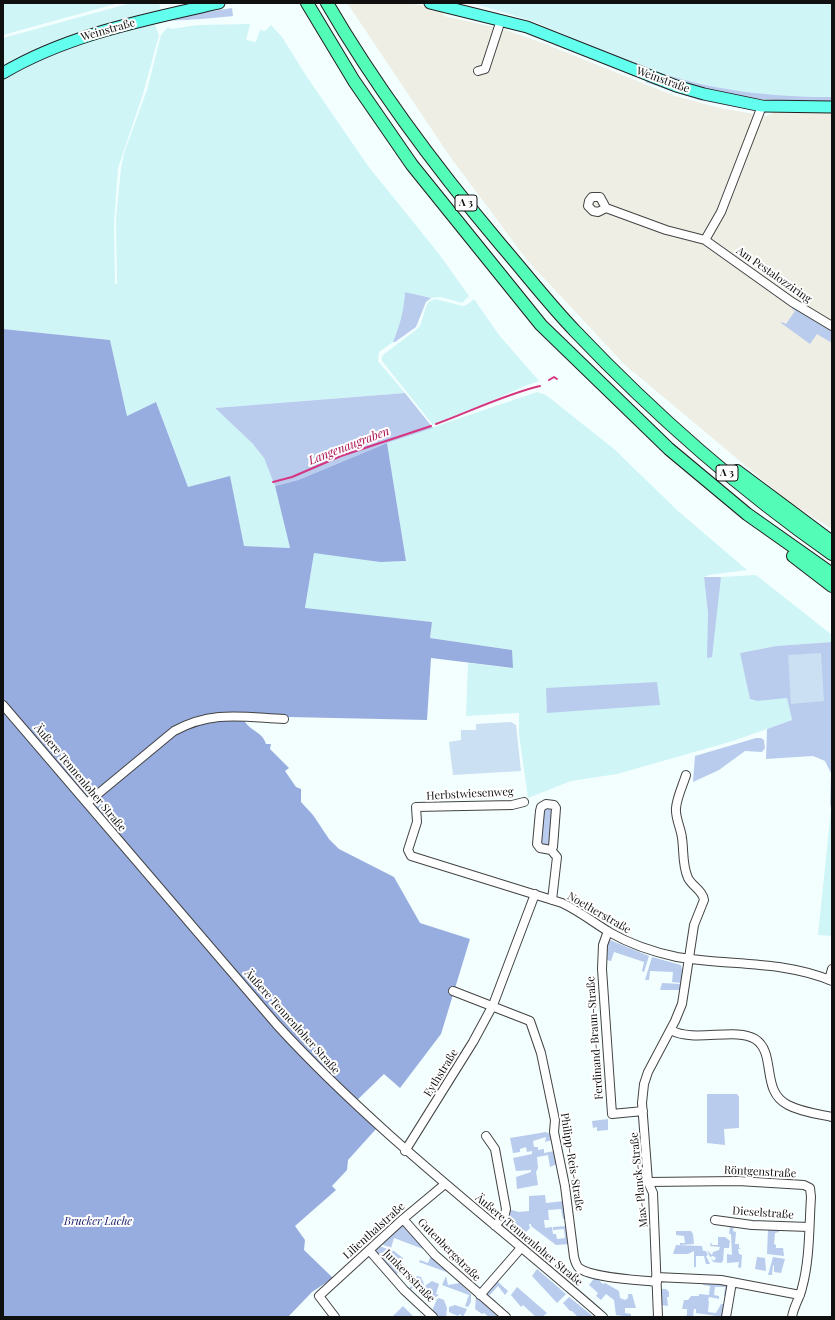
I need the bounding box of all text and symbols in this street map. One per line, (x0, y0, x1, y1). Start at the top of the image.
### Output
street label: Weinstraße (79, 16, 137, 44)
street label: Weinstraße (635, 64, 691, 96)
road number: A 3 (455, 195, 477, 211)
street label: Am Pestalozziring (734, 244, 814, 306)
water label: Langenaugraben (306, 424, 392, 468)
road number: A 3 (716, 465, 738, 481)
street label: Äußere Tennenloher Straße (31, 722, 129, 834)
street label: Herbstwiesenweg (426, 785, 514, 803)
street label: Noetherstraße (565, 889, 633, 937)
street label: Äußere Tennenloher Straße (242, 967, 342, 1077)
street label: Ferdinand-Braun-Straße (584, 976, 606, 1100)
street label: Eythstraße (421, 1047, 461, 1099)
street label: Philipp-Reis-Straße (558, 1112, 586, 1212)
street label: Max-Planck-Straße (627, 1132, 651, 1228)
street label: Röntgenstraße (724, 1164, 796, 1180)
street label: Äußere Tennenloher Straße (473, 1191, 585, 1289)
street label: Lilienthalstraße (340, 1200, 408, 1262)
street label: Dieselstraße (732, 1204, 794, 1222)
park label: Brucker Lache (64, 1215, 132, 1229)
street label: Gutenbergstraße (415, 1216, 483, 1284)
street label: Junkersstraße (380, 1247, 438, 1305)

